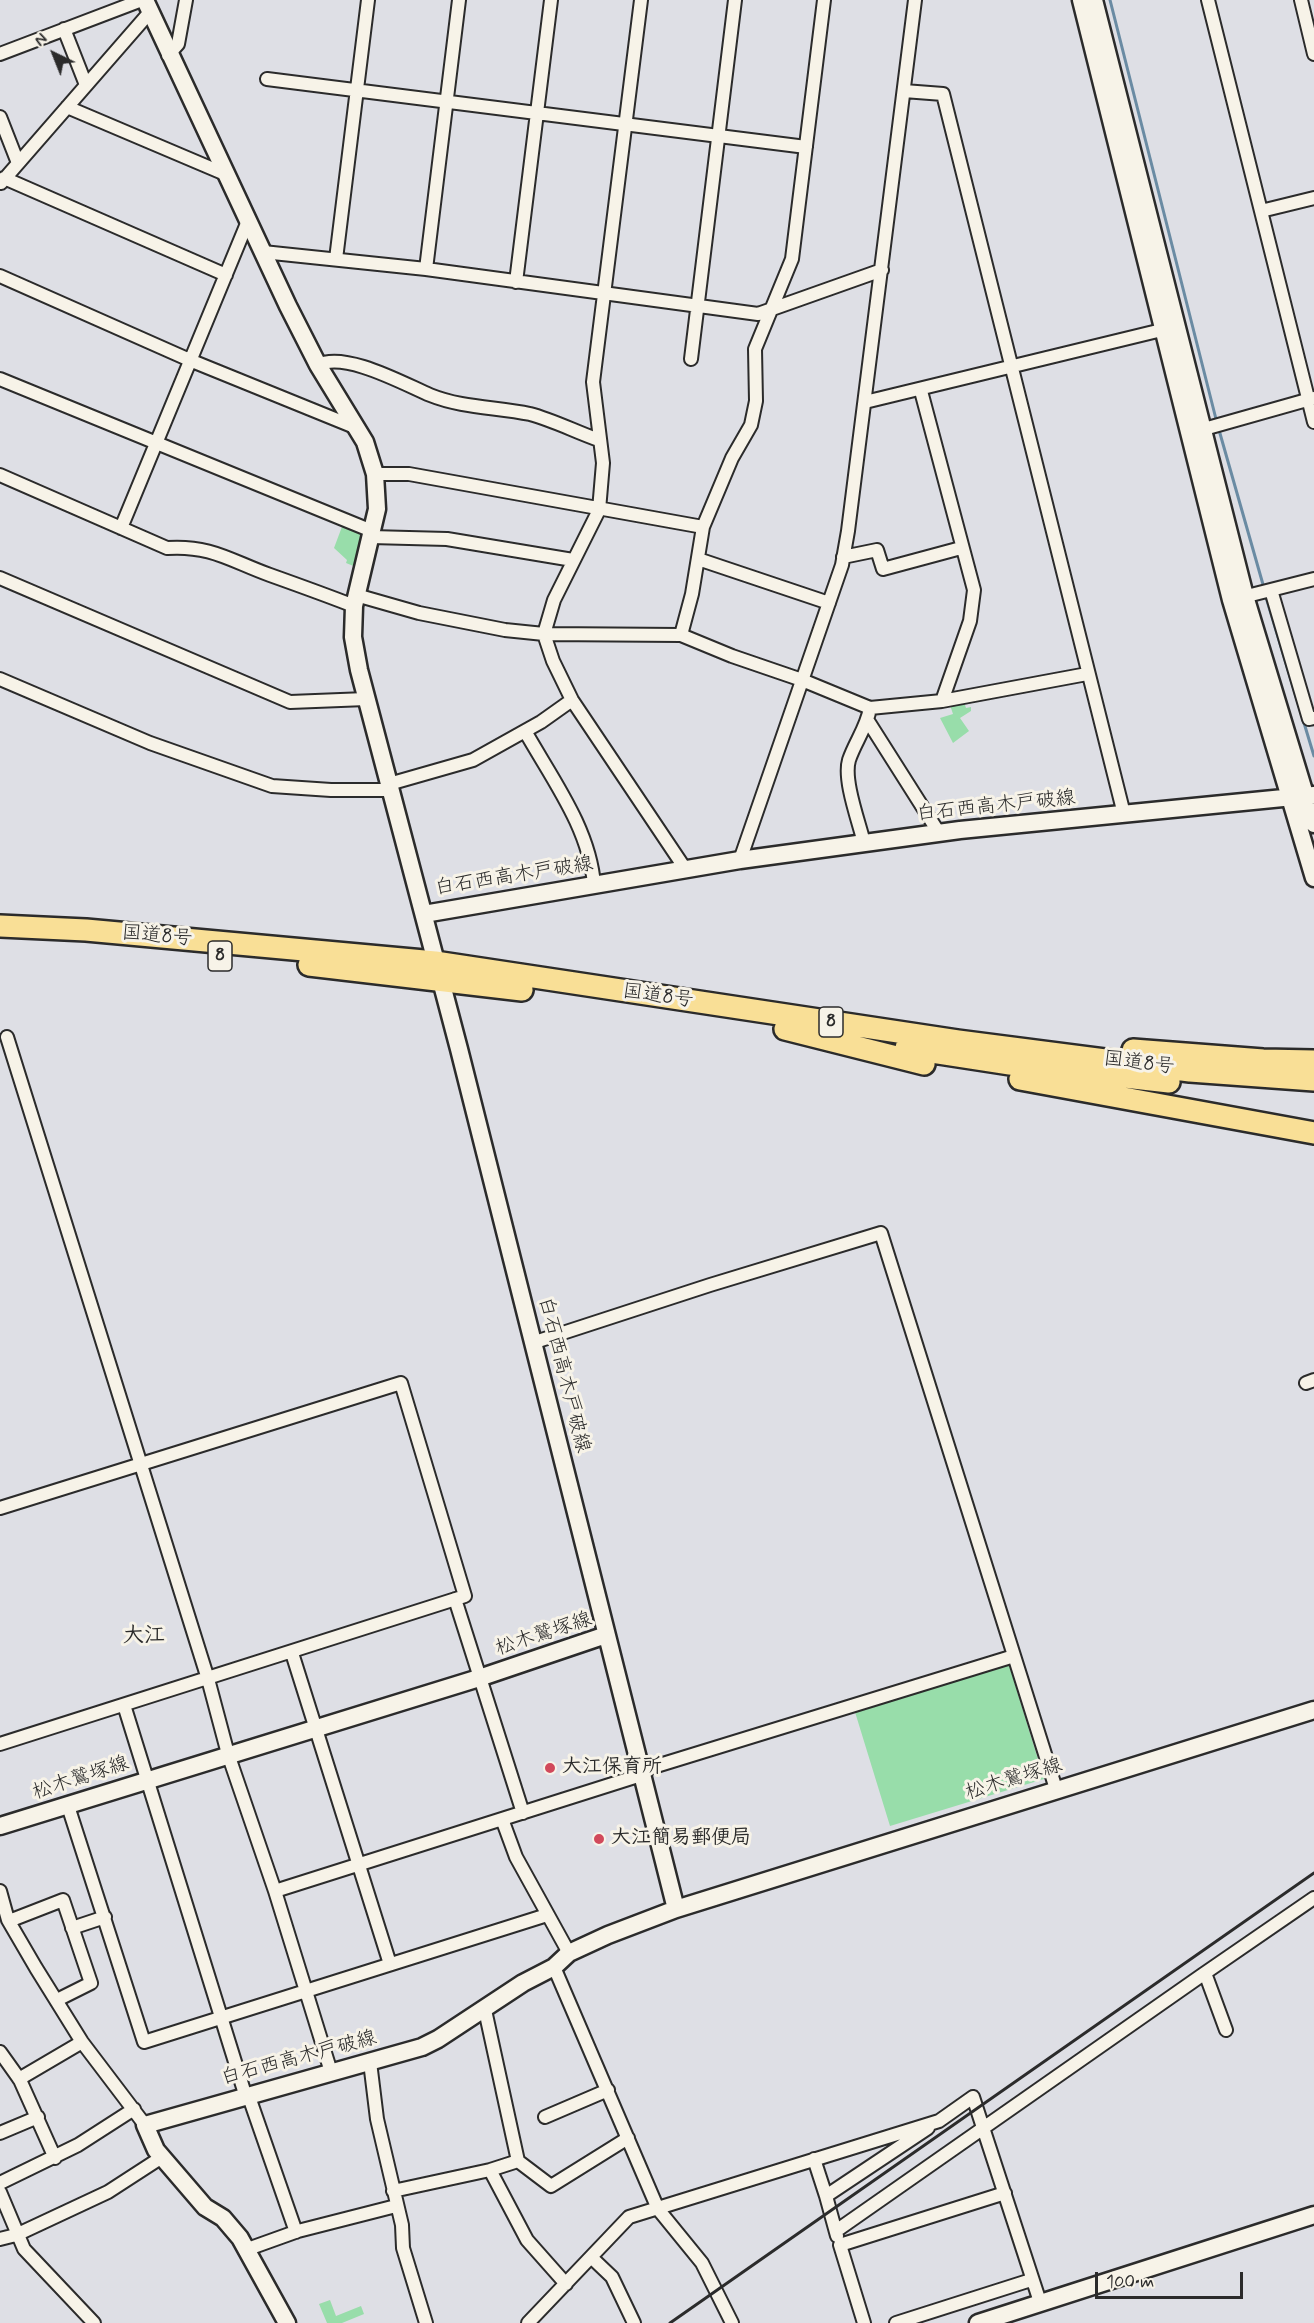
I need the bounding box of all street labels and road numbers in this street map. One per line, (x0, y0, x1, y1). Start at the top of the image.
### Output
street label: 白石西高木戸破線 (915, 787, 1077, 827)
street label: 白石西高木戸破線 (433, 853, 595, 901)
street label: 国道8号 (120, 922, 194, 952)
road number: 8 (208, 941, 232, 971)
street label: 国道8号 (621, 980, 695, 1014)
road number: 8 (819, 1007, 843, 1037)
street label: 国道8号 (1102, 1048, 1176, 1080)
street label: 白石西高木戸破線 (532, 1294, 594, 1456)
street label: 松木鷲塚線 (493, 1608, 595, 1662)
street label: 松木鷲塚線 (30, 1752, 132, 1806)
street label: 松木鷲塚線 (963, 1754, 1065, 1806)
street label: 白石西高木戸破線 (219, 2027, 379, 2091)

